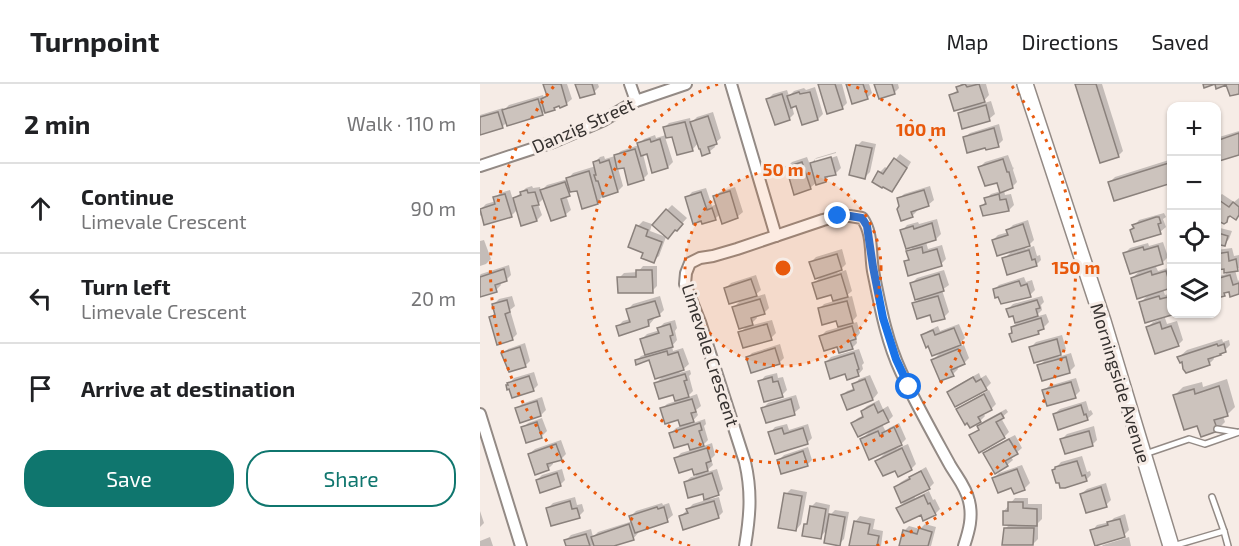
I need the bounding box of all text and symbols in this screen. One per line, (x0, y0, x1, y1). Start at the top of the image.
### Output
text: Turnpoint (30, 24, 159, 58)
text: Map (946, 29, 989, 54)
text: Directions (1022, 29, 1118, 54)
text: Saved (1151, 29, 1209, 54)
street label: Danzig Street (528, 93, 638, 157)
map controls (1167, 102, 1221, 318)
button: + (1167, 102, 1221, 156)
text: 2 min (24, 108, 90, 139)
text: Walk · 110 m (347, 111, 456, 135)
text: 100 m (896, 118, 946, 140)
button: − (1167, 156, 1221, 210)
text: 50 m (762, 158, 804, 180)
text: Continue (81, 183, 174, 209)
icon: ahead (24, 192, 57, 225)
text: 90 m (411, 196, 456, 220)
route end (824, 202, 850, 228)
text: Limevale Crescent (81, 209, 247, 233)
button: locate (1167, 210, 1221, 264)
text: 150 m (1052, 256, 1100, 278)
centre of rings (773, 258, 793, 278)
button: layers (1167, 264, 1221, 318)
text: Turn left (81, 273, 170, 299)
street label: Limevale Crescent (677, 281, 745, 429)
icon: left (24, 282, 57, 315)
text: 20 m (411, 286, 456, 310)
text: Limevale Crescent (81, 299, 247, 323)
street label: Morningside Avenue (1086, 300, 1156, 466)
icon: arrive (24, 372, 57, 405)
route start (895, 373, 921, 399)
text: Arrive at destination (81, 375, 295, 401)
button: Save (24, 450, 234, 507)
button: Share (246, 450, 456, 507)

